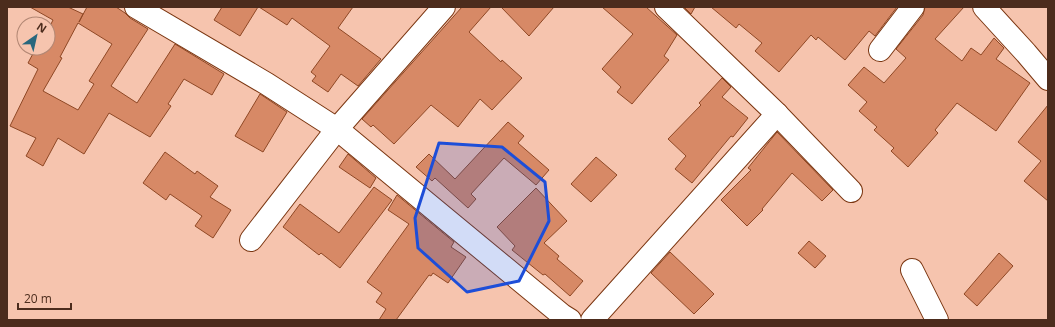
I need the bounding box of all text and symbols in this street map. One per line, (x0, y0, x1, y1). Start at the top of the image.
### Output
north arrow (16, 16, 56, 56)
text: N (34, 19, 50, 36)
scale bar (18, 285, 71, 311)
text: 20 m (24, 290, 52, 307)

